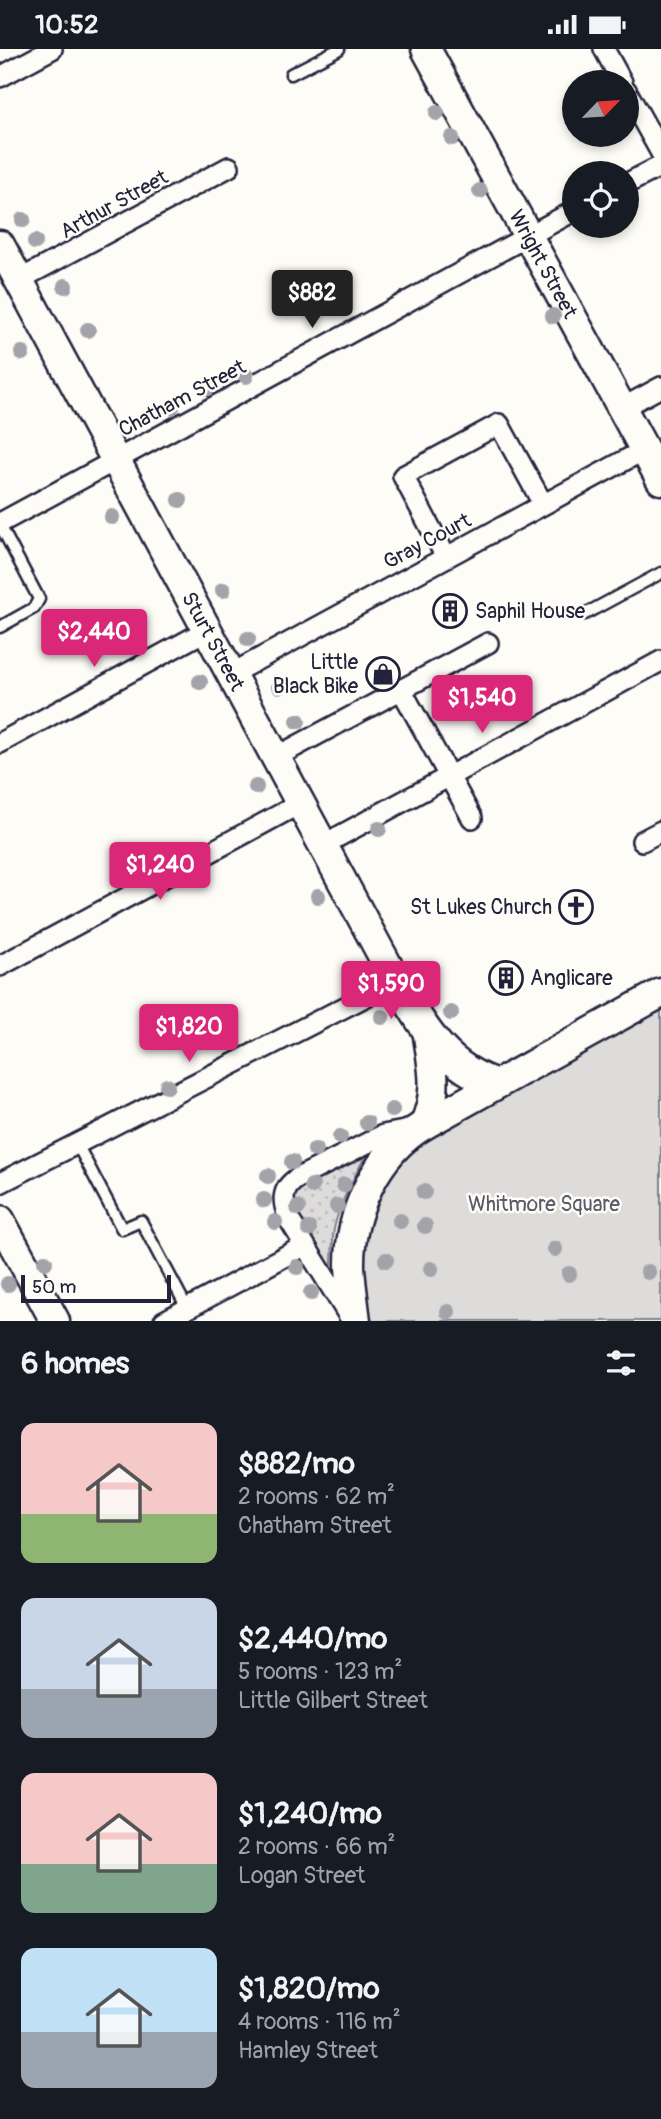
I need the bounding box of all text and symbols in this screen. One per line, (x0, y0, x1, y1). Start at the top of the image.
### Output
text: 10:52 (35, 9, 99, 41)
north arrow (562, 70, 639, 147)
map controls (562, 70, 639, 238)
button: locate (562, 161, 639, 238)
street label: Arthur Street (56, 164, 173, 245)
street label: Wright Street (502, 205, 584, 324)
pin: $882 (271, 271, 353, 330)
text: $882 (288, 278, 336, 307)
street label: Chatham Street (114, 353, 251, 443)
street label: Gray Court (379, 507, 476, 576)
street label: Sturt Street (175, 587, 251, 696)
building icon: Saphil House (431, 592, 469, 630)
place label: Saphil House (475, 598, 586, 625)
pin: $2,440 (37, 609, 151, 669)
text: $2,440 (57, 617, 131, 646)
place label: Little Black Bike (273, 649, 359, 700)
shop icon: Little Black Bike (364, 655, 402, 693)
pin: $1,540 (425, 675, 539, 735)
text: $1,540 (448, 683, 516, 712)
pin: $1,240 (103, 843, 217, 902)
text: $1,240 (125, 850, 195, 879)
church icon: St Lukes Church (557, 888, 595, 926)
place label: St Lukes Church (410, 894, 552, 921)
building icon: Anglicare (487, 959, 525, 997)
pin: $1,590 (334, 961, 448, 1021)
place label: Anglicare (530, 965, 613, 992)
text: $1,590 (357, 969, 425, 998)
pin: $1,820 (132, 1005, 246, 1064)
text: $1,820 (155, 1012, 223, 1041)
park label: Whitmore Square (468, 1191, 621, 1218)
scale bar (21, 1272, 172, 1304)
text: 50 m (32, 1275, 76, 1299)
icon: filters (602, 1344, 640, 1382)
text: 6 homes (21, 1345, 129, 1382)
text: $882/mo (238, 1445, 355, 1482)
icon: home (77, 1451, 161, 1535)
text: 2 rooms · 62 m² (238, 1482, 395, 1511)
text: Chatham Street (238, 1511, 392, 1540)
text: $2,440/mo (238, 1620, 387, 1657)
icon: home (77, 1626, 161, 1710)
text: 5 rooms · 123 m² (238, 1657, 402, 1686)
text: Little Gilbert Street (238, 1686, 428, 1715)
text: $1,240/mo (238, 1795, 382, 1832)
icon: home (77, 1801, 161, 1885)
text: 2 rooms · 66 m² (238, 1832, 395, 1861)
text: Logan Street (238, 1861, 365, 1890)
text: $1,820/mo (238, 1970, 380, 2007)
icon: home (77, 1976, 161, 2060)
text: 4 rooms · 116 m² (238, 2007, 401, 2036)
text: Hamley Street (238, 2036, 378, 2065)

